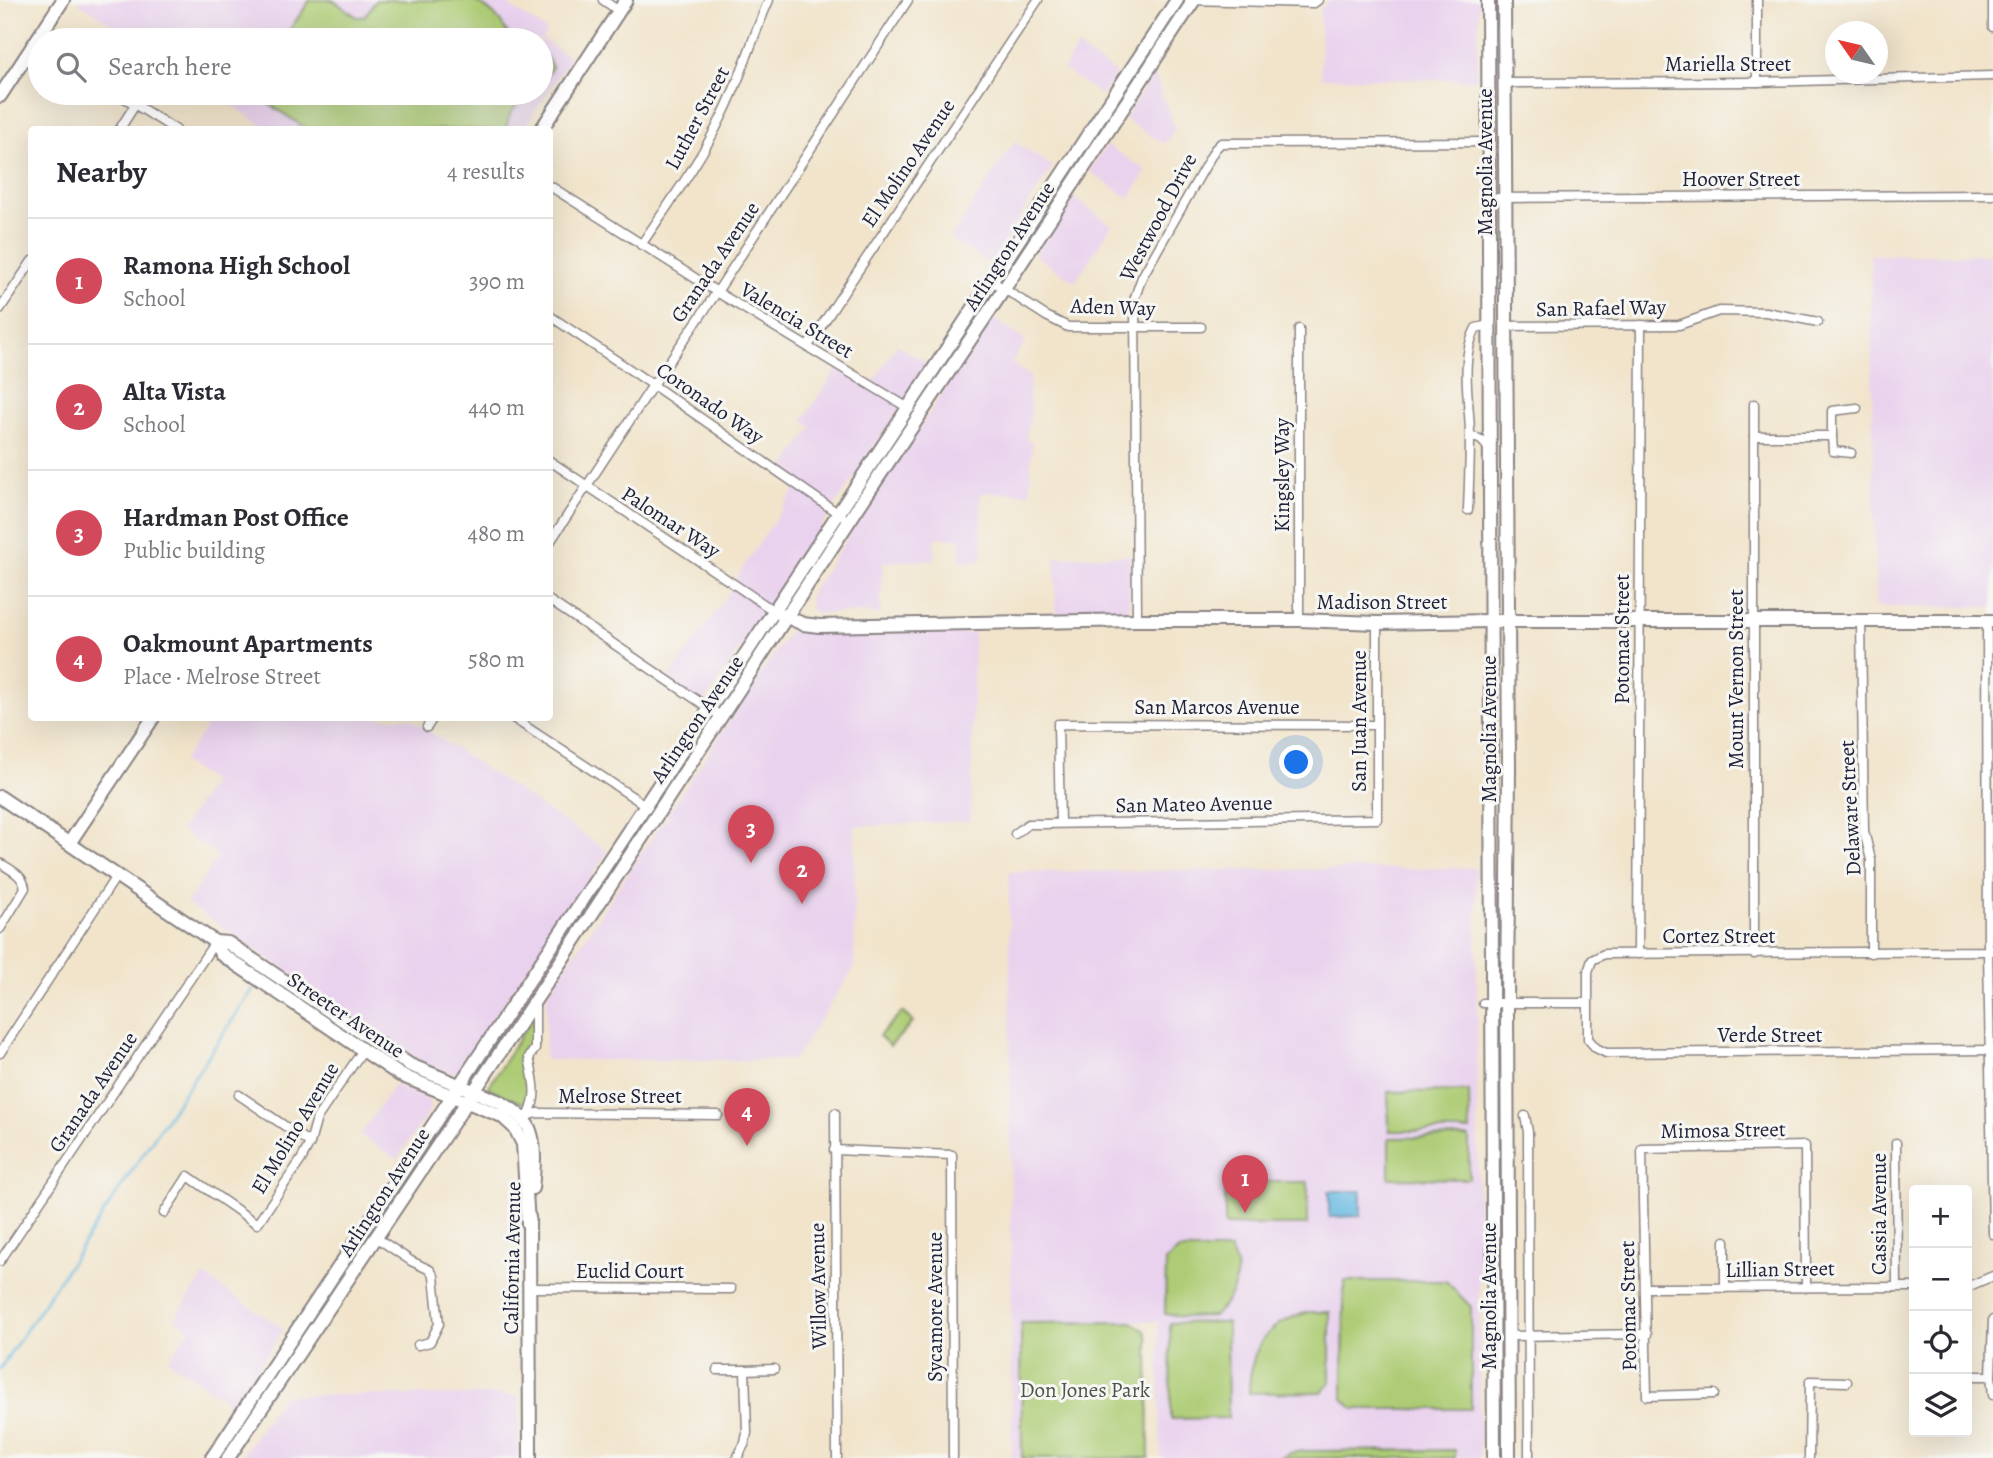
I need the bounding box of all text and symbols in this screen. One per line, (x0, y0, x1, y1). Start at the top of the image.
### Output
north arrow (1825, 21, 1888, 84)
search box (28, 28, 553, 105)
icon: search (52, 48, 90, 86)
text: Search here (108, 49, 232, 84)
street label: Mariella Street (1665, 50, 1791, 78)
street label: Luther Street (658, 61, 736, 175)
street label: Magnolia Avenue (1471, 88, 1499, 236)
street label: El Molino Avenue (855, 93, 961, 233)
street label: Westwood Drive (1112, 148, 1203, 287)
text: Nearby (56, 152, 147, 192)
text: 4 results (447, 156, 525, 187)
street label: Hoover Street (1682, 165, 1800, 193)
street label: Arlington Avenue (956, 176, 1061, 317)
street label: Granada Avenue (664, 196, 766, 328)
text: Ramona High School (123, 248, 350, 283)
text: 1 (75, 266, 83, 297)
text: 390 m (469, 266, 525, 297)
street label: Valencia Street (734, 275, 859, 365)
text: School (123, 283, 185, 314)
street label: Aden Way (1069, 291, 1157, 322)
street label: San Rafael Way (1536, 293, 1667, 323)
street label: Coronado Way (651, 356, 770, 451)
text: Alta Vista (123, 374, 226, 409)
text: 2 (73, 392, 85, 423)
text: 440 m (468, 392, 525, 423)
text: School (123, 409, 185, 440)
street label: Kingsley Way (1268, 417, 1296, 532)
street label: Palomar Way (616, 480, 726, 565)
text: Hardman Post Office (123, 500, 349, 535)
text: 3 (74, 518, 84, 549)
text: 480 m (467, 518, 525, 549)
text: Public building (123, 535, 265, 566)
street label: Potomac Street (1608, 574, 1636, 704)
street label: Madison Street (1317, 588, 1447, 616)
street label: Mount Vernon Street (1722, 589, 1750, 769)
text: Oakmount Apartments (123, 626, 373, 661)
text: 4 (74, 644, 84, 675)
text: 580 m (468, 644, 525, 675)
street label: Arlington Avenue (643, 650, 750, 789)
street label: San Juan Avenue (1345, 650, 1373, 792)
street label: Magnolia Avenue (1475, 655, 1503, 803)
text: Place · Melrose Street (123, 661, 321, 692)
street label: San Marcos Avenue (1134, 693, 1300, 721)
street label: Delaware Street (1832, 739, 1868, 877)
your location (1279, 745, 1313, 779)
street label: San Mateo Avenue (1115, 789, 1273, 819)
pin: 3 (728, 805, 774, 863)
pin: 2 (779, 846, 825, 904)
street label: Cortez Street (1662, 922, 1776, 950)
street label: Streeter Avenue (282, 965, 410, 1065)
street label: Verde Street (1717, 1021, 1823, 1049)
street label: Granada Avenue (42, 1026, 144, 1158)
street label: El Molino Avenue (245, 1057, 345, 1199)
street label: Melrose Street (558, 1082, 682, 1110)
pin: 4 (724, 1088, 770, 1146)
street label: Mimosa Street (1660, 1115, 1786, 1145)
street label: Arlington Avenue (331, 1122, 436, 1263)
street label: Cassia Avenue (1865, 1153, 1893, 1275)
pin: 1 (1222, 1155, 1268, 1213)
street label: California Avenue (497, 1181, 527, 1335)
map controls (1909, 1185, 1972, 1437)
button: + (1909, 1185, 1972, 1248)
street label: Willow Avenue (803, 1222, 833, 1351)
street label: Magnolia Avenue (1475, 1222, 1503, 1370)
street label: Sycamore Avenue (921, 1232, 949, 1382)
street label: Potomac Street (1613, 1240, 1643, 1371)
button: − (1909, 1248, 1972, 1311)
street label: Lillian Street (1725, 1254, 1835, 1284)
street label: Euclid Court (576, 1257, 684, 1285)
button: locate (1909, 1311, 1972, 1374)
button: layers (1909, 1374, 1972, 1437)
park label: Don Jones Park (1020, 1376, 1151, 1404)

